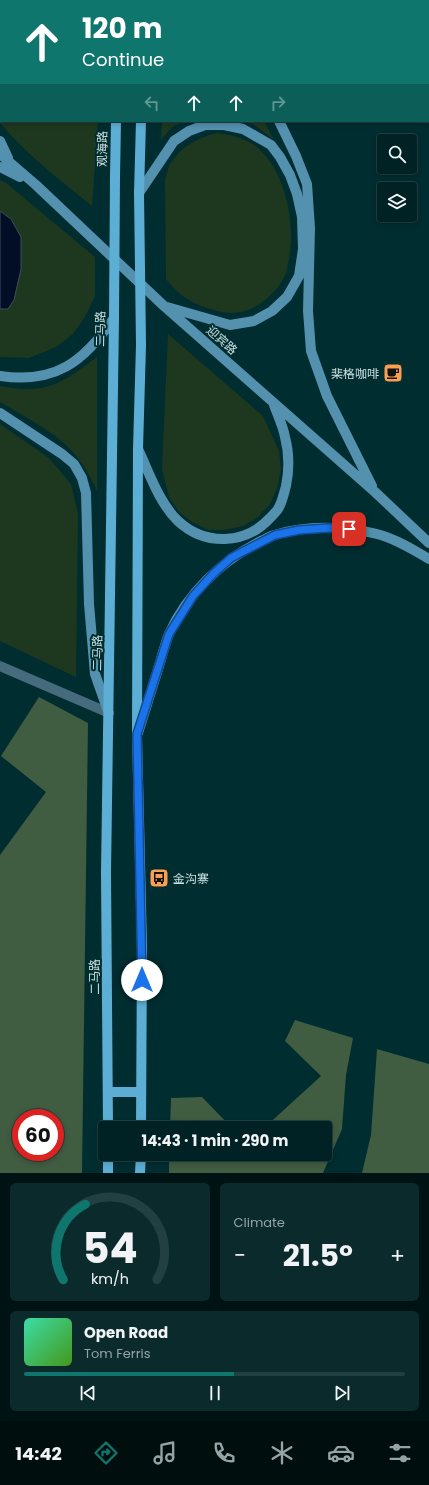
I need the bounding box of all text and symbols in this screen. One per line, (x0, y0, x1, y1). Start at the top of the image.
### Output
text: 120 m (82, 9, 162, 48)
icon: ahead (16, 16, 68, 68)
text: Continue (82, 47, 164, 72)
icon: left (141, 92, 163, 114)
icon: ahead (183, 92, 205, 114)
icon: ahead (225, 92, 247, 114)
icon: right (267, 92, 289, 114)
street label: 观海路 (93, 131, 111, 167)
map controls (377, 134, 417, 222)
button: search (377, 134, 417, 174)
button: layers (377, 182, 417, 222)
street label: 二马路 (91, 311, 109, 347)
street label: 迎宾路 (203, 322, 241, 358)
cafe icon: 棐格咖啡 (382, 362, 404, 384)
place label: 棐格咖啡 (331, 365, 379, 382)
pin (332, 512, 366, 546)
icon: arrive (338, 518, 360, 540)
street label: 二马路 (88, 635, 106, 671)
bus stop icon: 金沟寨 (148, 867, 170, 889)
place label: 金沟寨 (173, 870, 209, 887)
street label: 二马路 (86, 959, 103, 995)
position arrow (121, 959, 163, 1001)
speed limit sign: 60 (12, 1109, 64, 1161)
text: 14:43 · 1 min · 290 m (142, 1130, 288, 1151)
text: Climate (234, 1213, 285, 1232)
text: 54 (82, 1219, 137, 1278)
text: 21.5° (283, 1234, 353, 1277)
text: − (234, 1240, 246, 1271)
text: + (390, 1240, 405, 1271)
text: km/h (91, 1269, 129, 1289)
text: Open Road (84, 1322, 168, 1343)
text: Tom Ferris (84, 1344, 151, 1363)
icon: previous (77, 1382, 99, 1404)
icon: pause (204, 1382, 226, 1404)
icon: next (331, 1382, 353, 1404)
icon: directions (92, 1439, 120, 1467)
icon: music (151, 1439, 179, 1467)
icon: phone (210, 1439, 238, 1467)
icon: climate (268, 1439, 296, 1467)
icon: car (327, 1439, 355, 1467)
icon: filters (386, 1439, 414, 1467)
text: 14:42 (15, 1441, 62, 1466)

